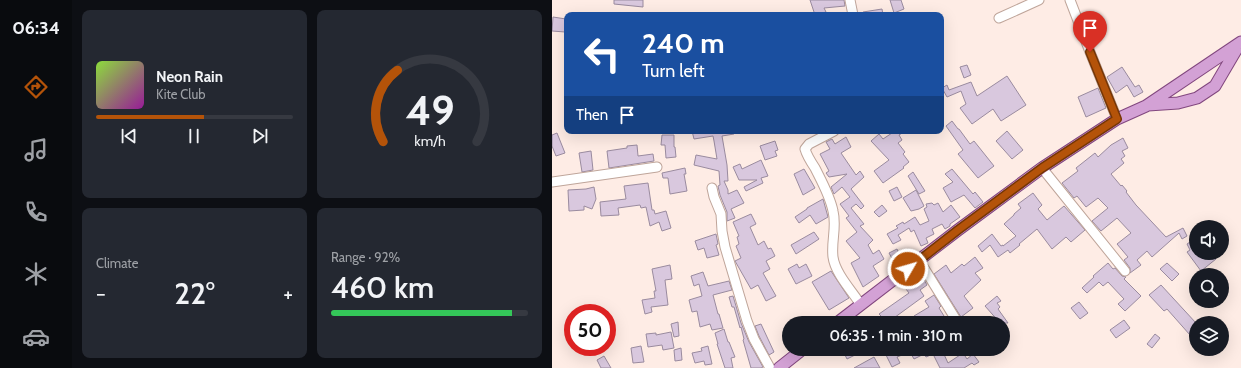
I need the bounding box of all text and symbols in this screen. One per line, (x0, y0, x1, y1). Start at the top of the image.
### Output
pin (1073, 11, 1107, 52)
text: 06:34 (12, 17, 60, 39)
icon: arrive (1079, 17, 1101, 39)
text: 240 m (642, 26, 725, 60)
icon: left (576, 28, 628, 80)
text: Turn left (642, 60, 705, 82)
text: Neon Rain (156, 68, 223, 86)
icon: directions (22, 73, 50, 101)
text: 49 (405, 85, 454, 135)
text: Kite Club (156, 86, 205, 102)
icon: arrive (616, 104, 638, 126)
text: Then (576, 106, 608, 124)
icon: previous (118, 125, 140, 147)
icon: pause (183, 125, 205, 147)
icon: next (249, 125, 271, 147)
text: km/h (414, 131, 445, 149)
icon: music (22, 136, 50, 164)
icon: phone (22, 198, 50, 226)
map controls (1189, 220, 1229, 356)
button: sound (1189, 220, 1229, 260)
position arrow (887, 248, 929, 290)
text: Range · 92% (331, 249, 400, 265)
text: Climate (96, 255, 138, 271)
icon: climate (22, 260, 50, 288)
button: search (1189, 268, 1229, 308)
text: 460 km (331, 269, 434, 306)
text: 22° (174, 275, 215, 312)
text: − (96, 280, 106, 307)
text: + (283, 280, 293, 307)
speed limit sign: 50 (564, 304, 616, 356)
button: layers (1189, 316, 1229, 356)
icon: car (22, 323, 50, 351)
text: 06:35 · 1 min · 310 m (830, 327, 962, 345)

